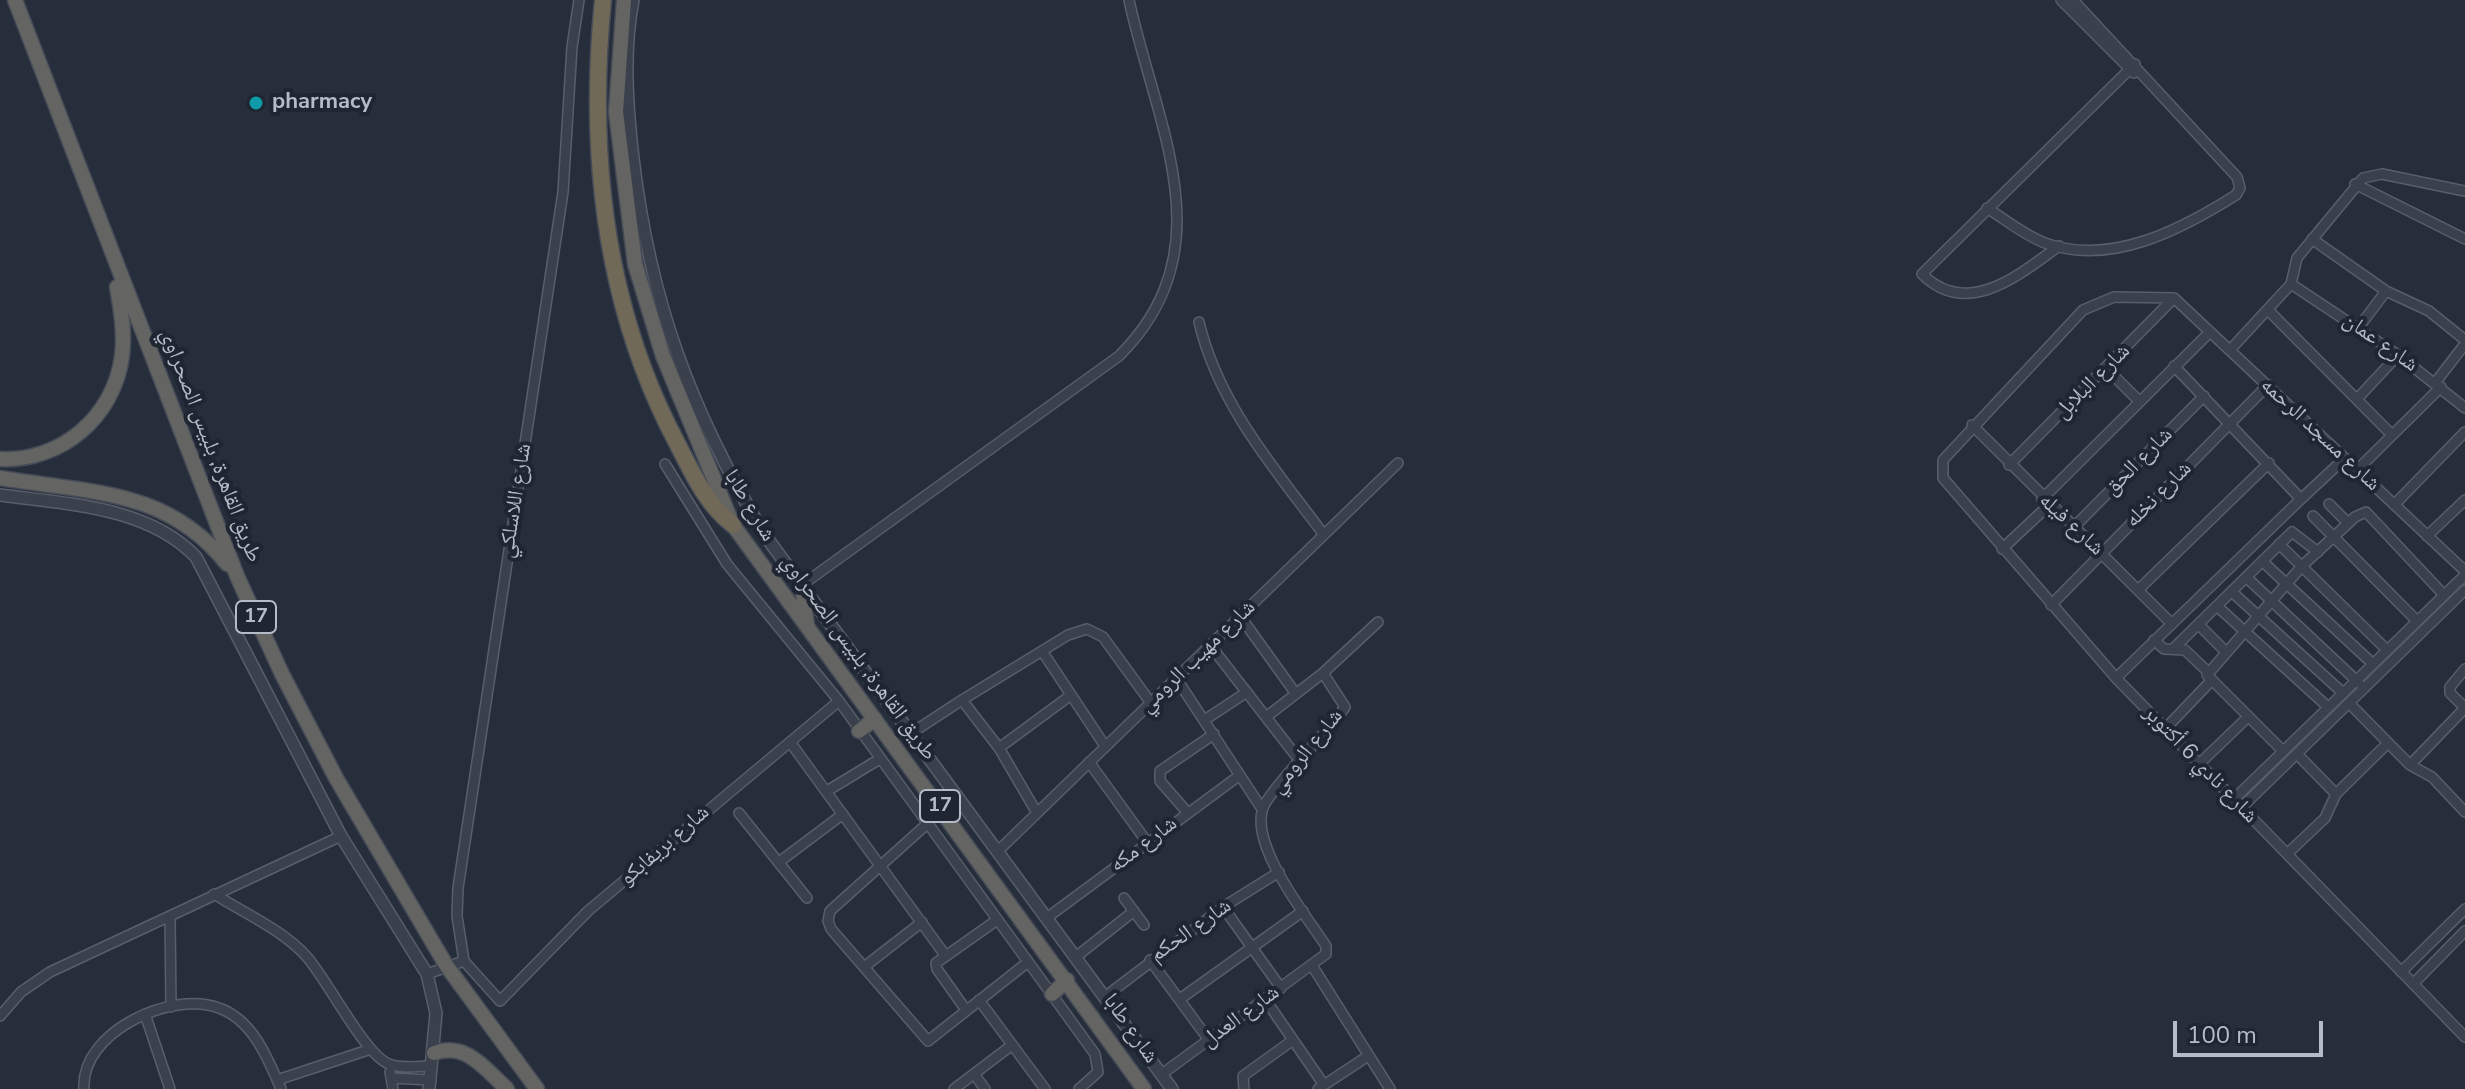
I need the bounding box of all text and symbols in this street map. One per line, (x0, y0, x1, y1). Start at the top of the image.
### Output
place label: pharmacy (272, 90, 372, 116)
marker: pharmacy (247, 94, 265, 112)
street label: شارع عمان (2337, 307, 2423, 379)
street label: طريق القاهرة, بلبيس الصحراوي (153, 326, 267, 566)
street label: شارع البلابل (2050, 339, 2136, 425)
street label: شارع مسجد الرحمه (2254, 373, 2386, 497)
street label: شارع الحق (2099, 422, 2179, 502)
street label: شارع اللاسلكي (494, 442, 538, 560)
street label: شارع نخله (2120, 456, 2198, 534)
street label: شارع طابا (717, 465, 781, 547)
street label: شارع فيله (2033, 488, 2109, 562)
street label: طريق القاهرة, بلبيس الصحراوي (774, 550, 942, 766)
street label: شارع مهيب الرومي (1134, 595, 1262, 719)
road number: 17 (236, 601, 276, 633)
street label: شارع نادي 6 أكتوبر (2137, 701, 2263, 829)
street label: شارع الرومي (1265, 704, 1349, 800)
road number: 17 (920, 790, 960, 822)
street label: شارع بريفابكو (615, 800, 715, 892)
street label: شارع مكه (1105, 811, 1183, 879)
street label: شارع الحكم (1145, 893, 1237, 969)
street label: شارع العدل (1197, 980, 1285, 1054)
street label: شارع طابا (1096, 989, 1164, 1069)
scale bar (2177, 1005, 2327, 1055)
text: 100 m (2187, 1019, 2257, 1051)

